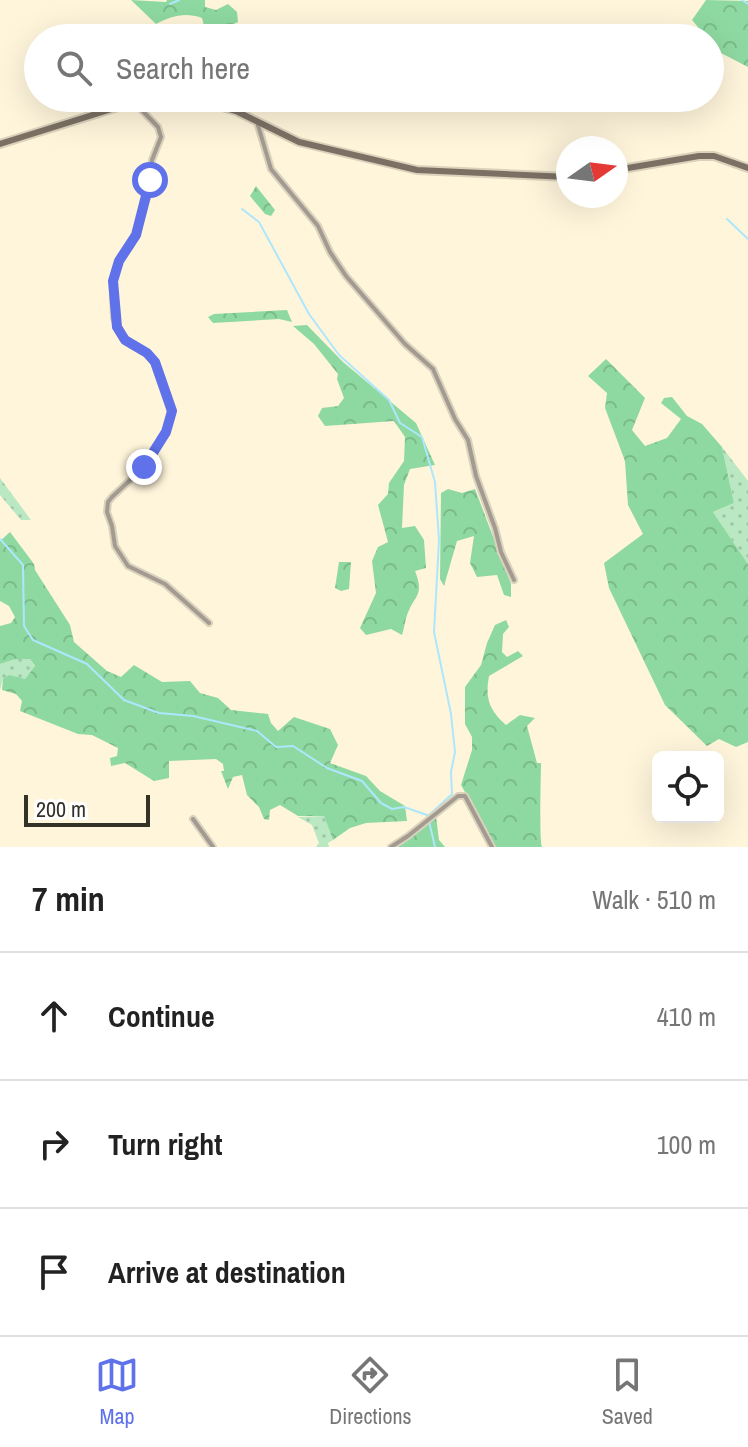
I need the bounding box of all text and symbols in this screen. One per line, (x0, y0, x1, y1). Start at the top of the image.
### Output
search box (24, 24, 724, 112)
icon: search (52, 46, 96, 90)
text: Search here (116, 48, 250, 88)
north arrow (556, 136, 628, 208)
route start (132, 162, 168, 198)
route end (126, 449, 162, 485)
map controls (652, 751, 724, 823)
button: locate (652, 751, 724, 823)
scale bar (24, 791, 150, 827)
text: 200 m (36, 794, 86, 824)
text: 7 min (32, 876, 105, 922)
text: Walk · 510 m (592, 882, 716, 917)
icon: ahead (32, 994, 76, 1038)
text: Continue (108, 996, 215, 1036)
text: 410 m (657, 999, 716, 1034)
icon: right (32, 1122, 76, 1166)
text: Turn right (108, 1124, 222, 1164)
text: 100 m (657, 1127, 716, 1162)
icon: arrive (32, 1250, 76, 1294)
text: Arrive at destination (108, 1252, 346, 1292)
tab: Map (95, 1353, 139, 1431)
tab: Directions (329, 1353, 412, 1431)
tab: Saved (602, 1353, 653, 1431)

